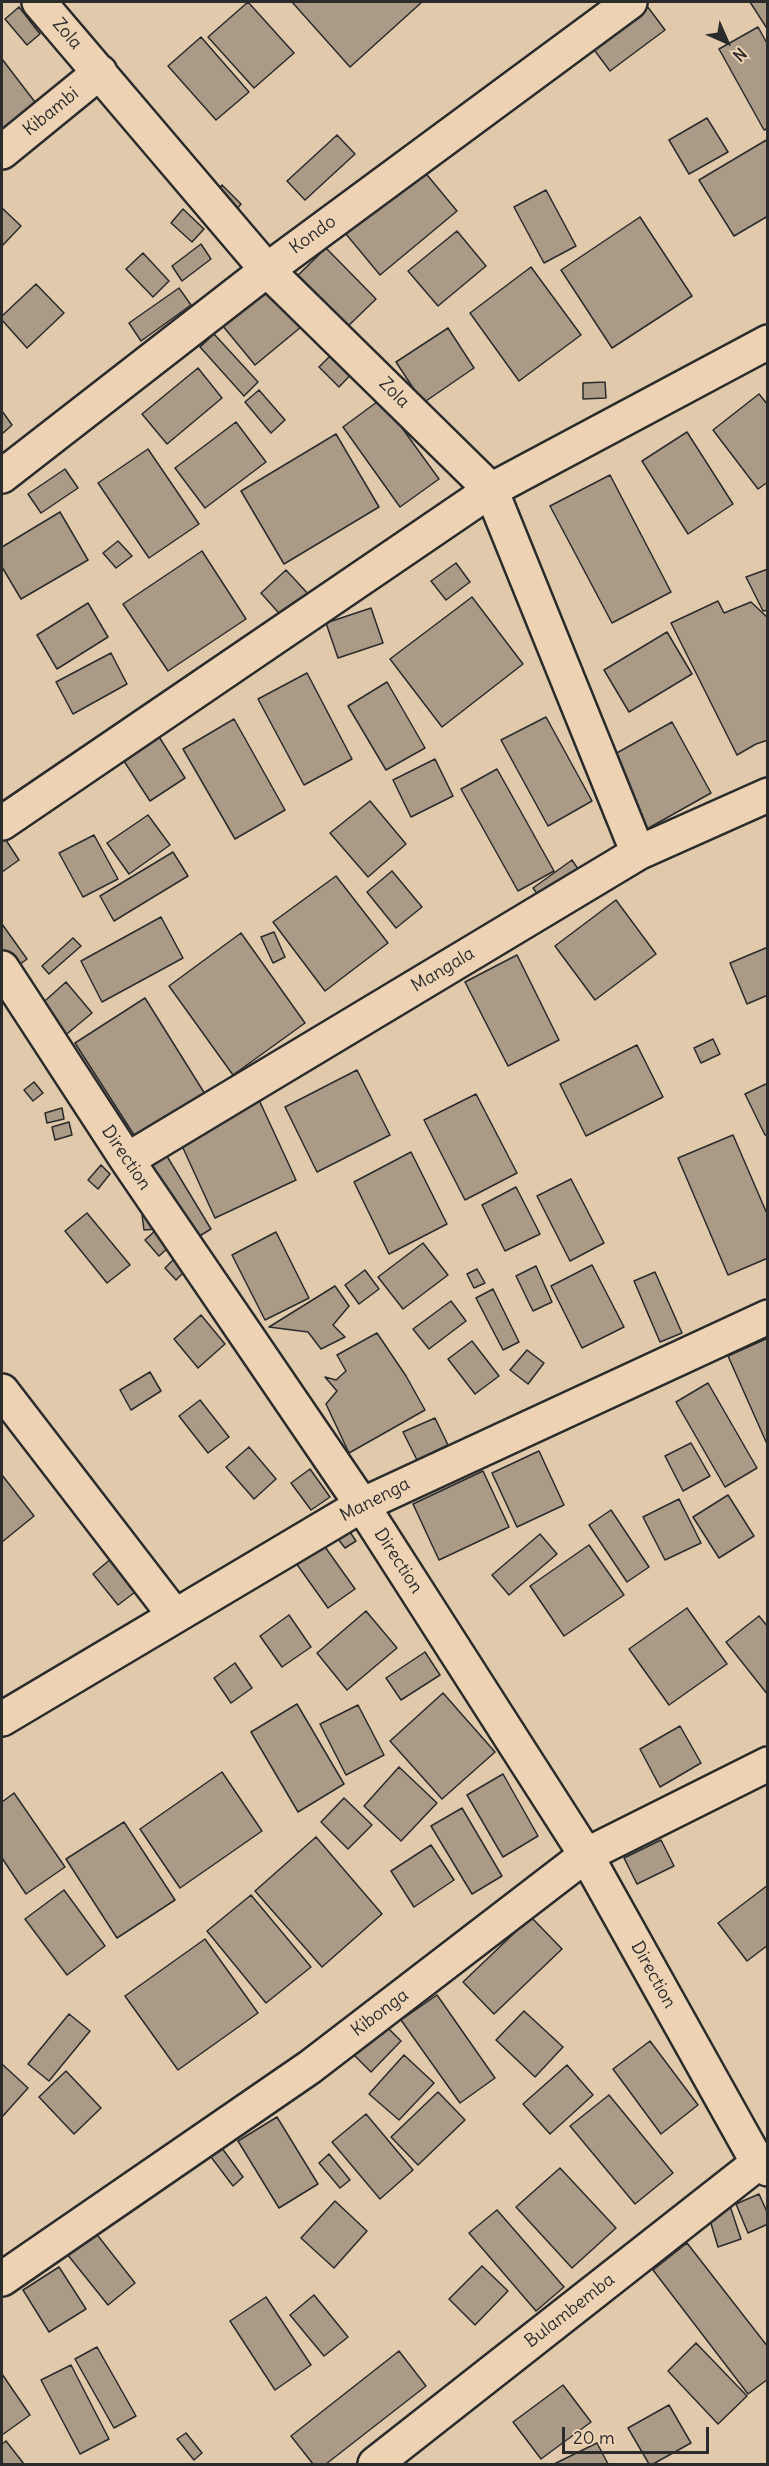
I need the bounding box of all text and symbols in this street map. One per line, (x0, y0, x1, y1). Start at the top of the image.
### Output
north arrow (697, 12, 757, 72)
street label: Zola (48, 14, 86, 54)
text: N (729, 44, 751, 66)
street label: Kibambi (19, 83, 83, 141)
street label: Kondo (286, 211, 340, 259)
street label: Zola (374, 373, 414, 413)
street label: Mangala (408, 943, 478, 997)
street label: Direction (97, 1122, 155, 1194)
street label: Manenga (336, 1473, 414, 1527)
street label: Direction (369, 1524, 427, 1598)
street label: Direction (626, 1938, 680, 2012)
street label: Kibonga (347, 1985, 413, 2041)
street label: Bulambemba (521, 2269, 619, 2353)
scale bar (565, 2415, 712, 2453)
text: 20 m (573, 2426, 615, 2449)

